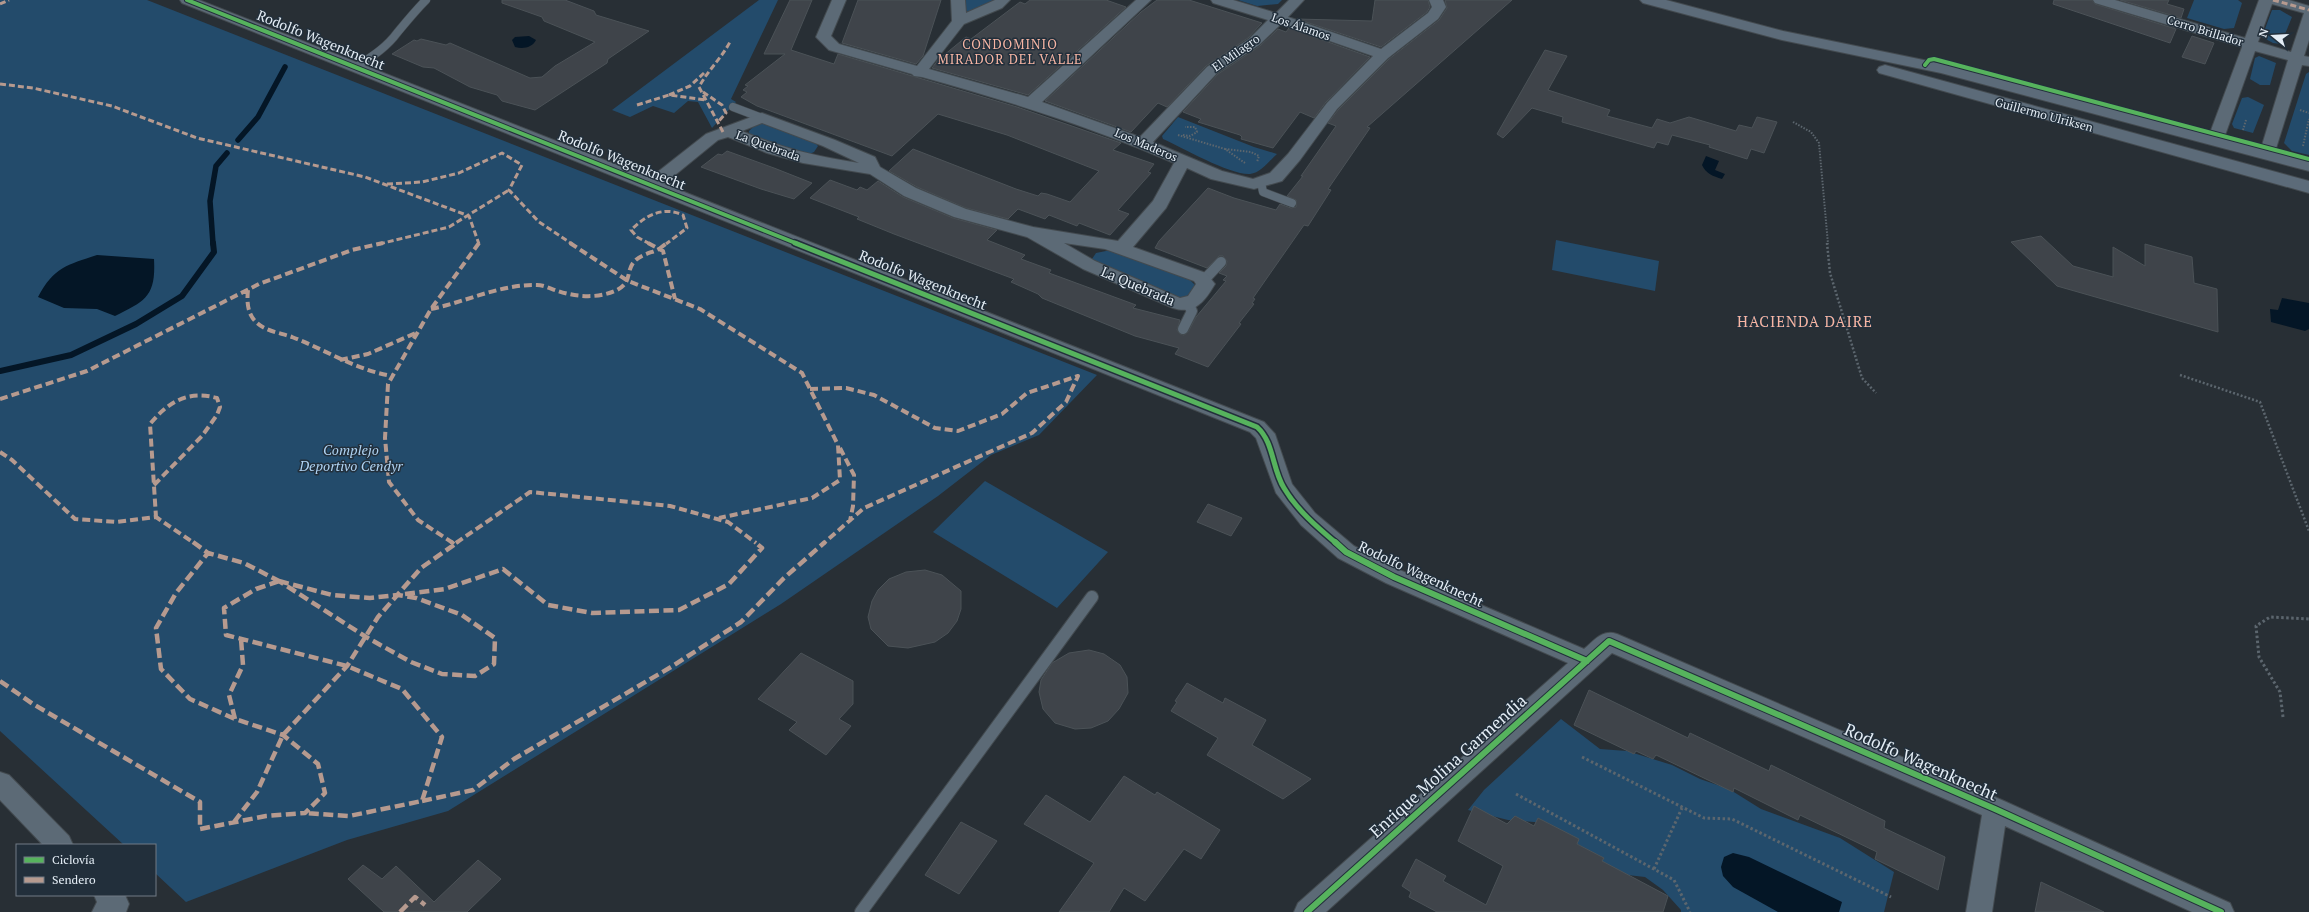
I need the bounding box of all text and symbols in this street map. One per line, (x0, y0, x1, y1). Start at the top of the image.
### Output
street label: Rodolfo Wagenknecht (254, 5, 389, 74)
street label: Los Álamos (1270, 9, 1333, 44)
street label: Cerro Brillador (2165, 12, 2245, 49)
north arrow (2253, 16, 2293, 56)
text: N (2256, 26, 2272, 39)
street label: El Milagro (1209, 31, 1263, 74)
district label: CONDOMINIO MIRADOR DEL VALLE (937, 35, 1083, 68)
street label: Guillermo Ulriksen (1993, 94, 2095, 135)
street label: Rodolfo Wagenknecht (555, 125, 690, 194)
street label: Los Maderos (1112, 125, 1180, 165)
street label: La Quebrada (734, 127, 802, 164)
street label: Rodolfo Wagenknecht (856, 245, 991, 314)
street label: La Quebrada (1098, 261, 1178, 310)
district label: HACIENDA DAIRE (1737, 311, 1873, 331)
park label: Complejo Deportivo Cendyr (298, 440, 403, 475)
street label: Rodolfo Wagenknecht (1355, 536, 1488, 611)
street label: Enrique Molina Garmendia (1364, 689, 1531, 842)
street label: Rodolfo Wagenknecht (1841, 717, 2002, 806)
legend (16, 844, 156, 896)
text: Ciclovía (52, 852, 95, 867)
text: Sendero (52, 872, 96, 887)

